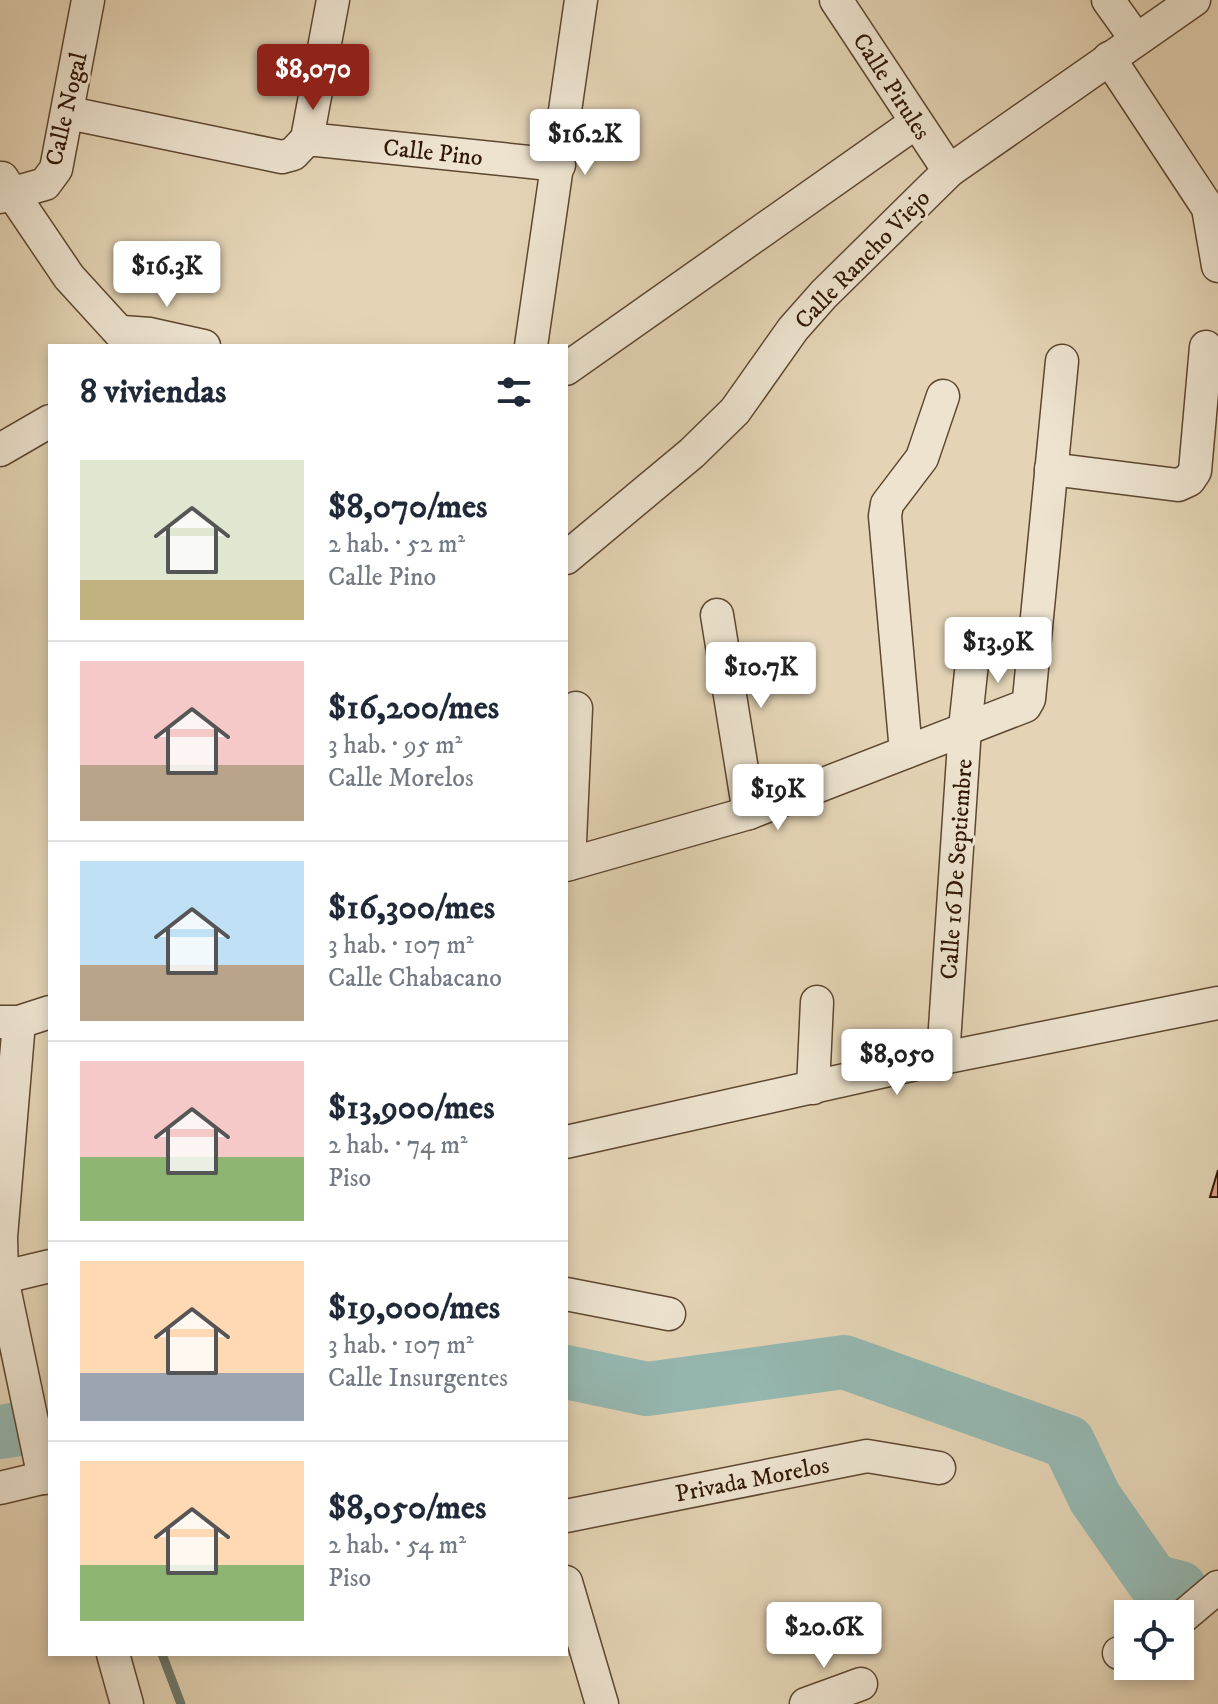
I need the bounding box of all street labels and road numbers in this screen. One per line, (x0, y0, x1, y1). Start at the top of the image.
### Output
street label: Calle Pirules (846, 28, 937, 146)
street label: Calle Nogal (39, 49, 95, 169)
street label: Calle Pino (382, 133, 484, 173)
street label: Calle Rancho Viejo (789, 184, 937, 336)
street label: Calle 16 De Septiembre (934, 758, 980, 980)
street label: Privada Morelos (673, 1450, 832, 1510)

